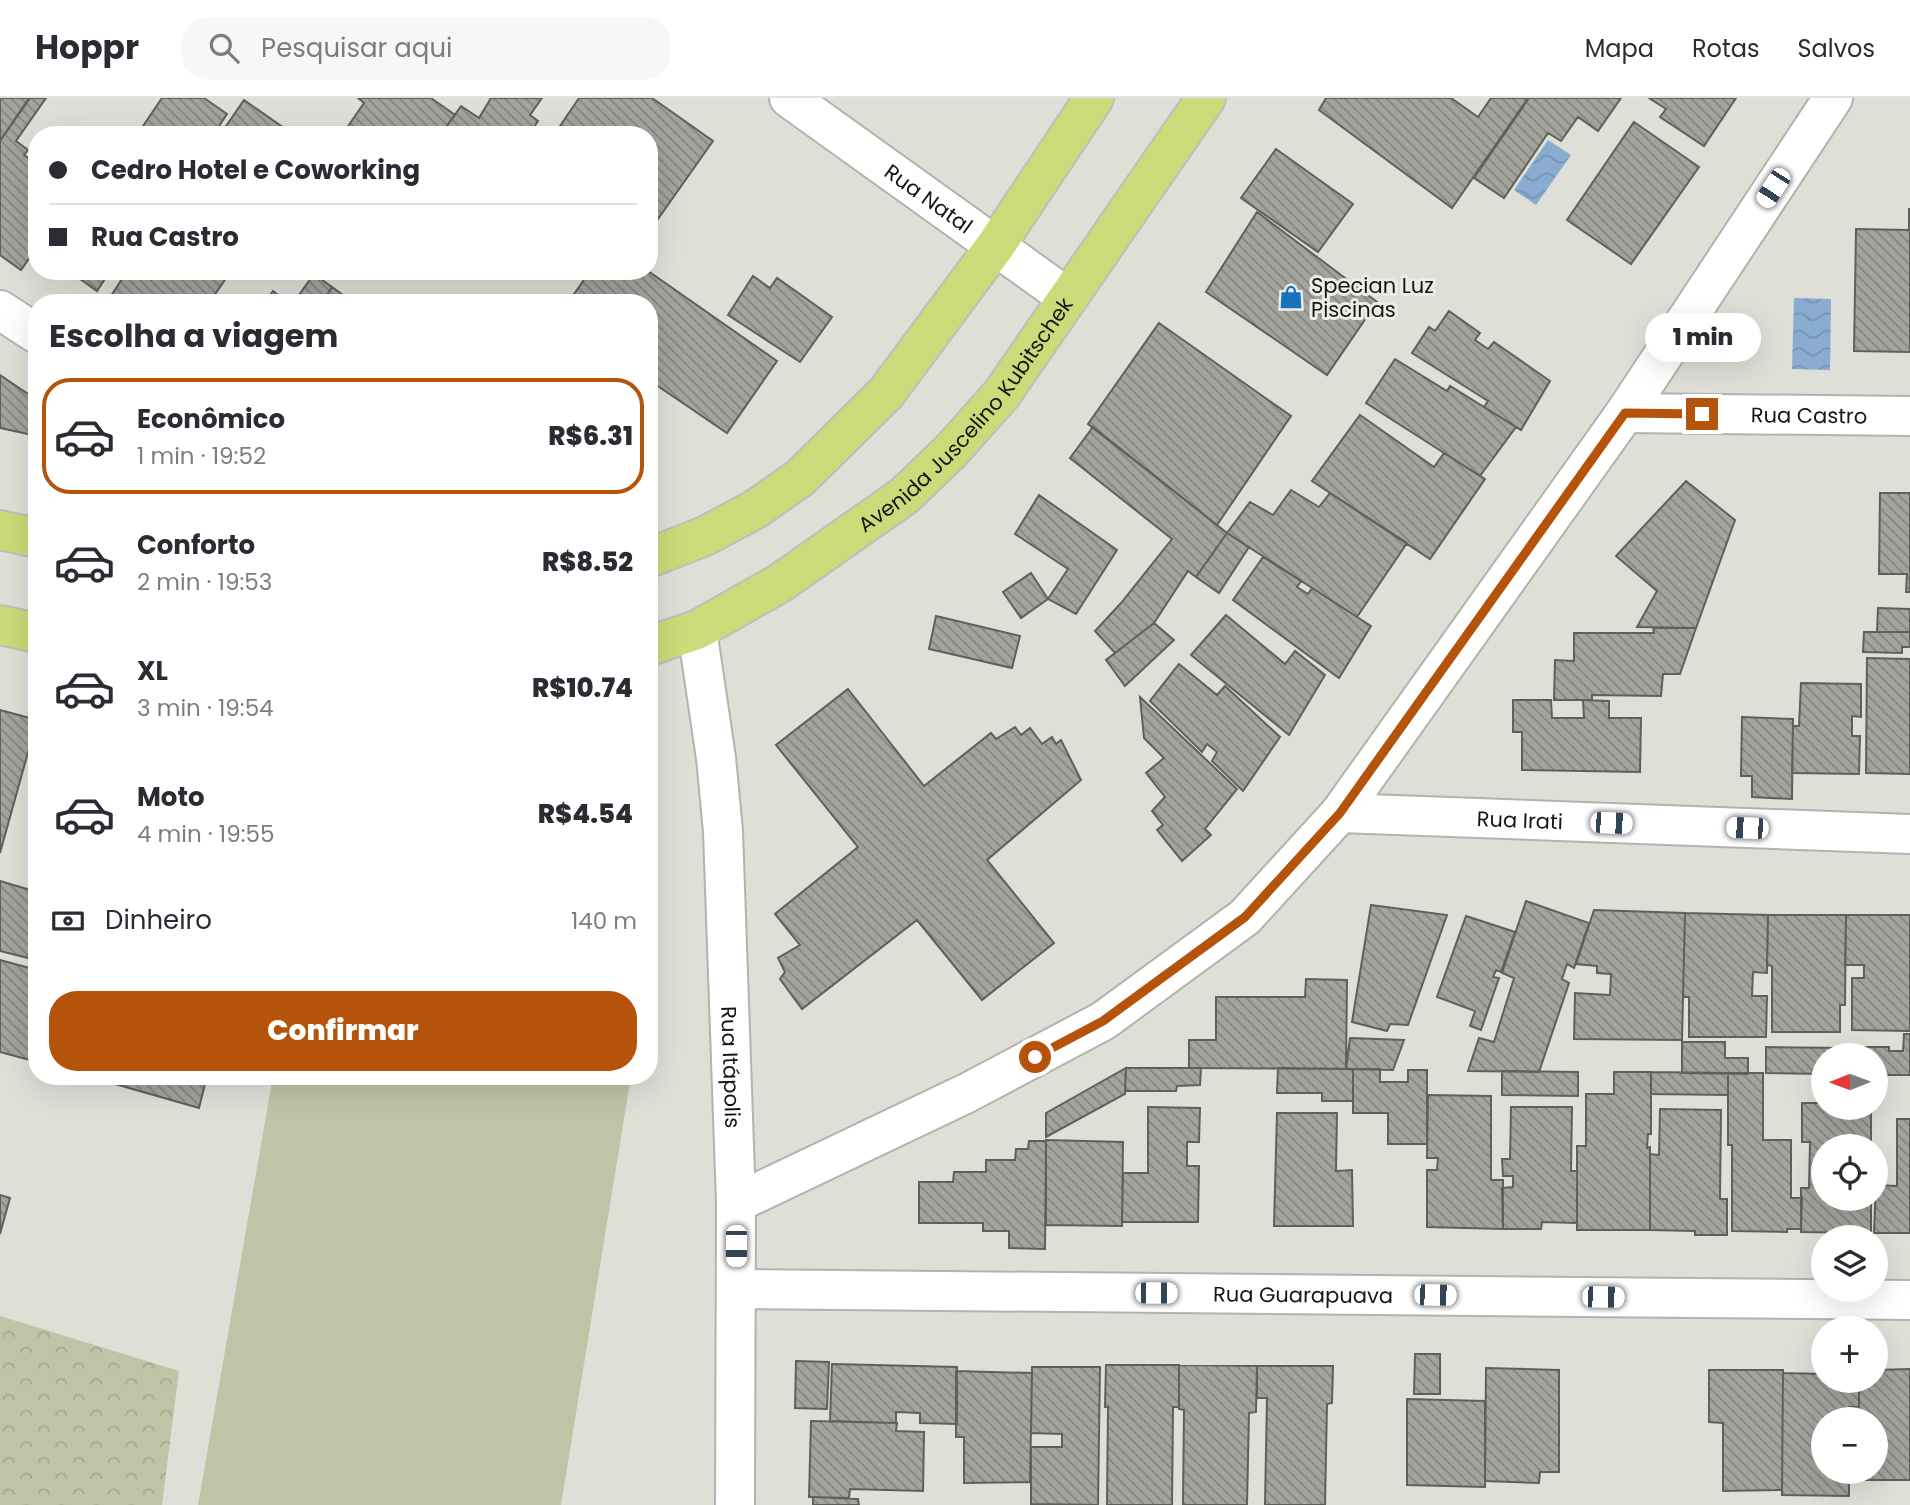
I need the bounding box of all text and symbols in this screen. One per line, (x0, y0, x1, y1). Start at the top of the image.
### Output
search box (181, 17, 671, 80)
text: Hoppr (35, 24, 139, 71)
icon: search (205, 29, 243, 67)
text: Pesquisar aqui (261, 30, 452, 66)
text: Mapa (1585, 32, 1654, 65)
text: Rotas (1692, 32, 1759, 65)
text: Salvos (1797, 32, 1875, 65)
text: Cedro Hotel e Coworking (91, 152, 420, 188)
street label: Rua Natal (879, 157, 979, 240)
car (1753, 165, 1794, 211)
text: Rua Castro (91, 219, 239, 255)
place label: Specian Luz Piscinas (1311, 271, 1434, 324)
shop icon: Specian Luz Piscinas (1277, 283, 1305, 311)
street label: Avenida Juscelino Kubitschek (852, 291, 1079, 539)
text: Escolha a viagem (49, 313, 338, 358)
callout: 1 min (1644, 313, 1760, 362)
text: 1 min (1673, 321, 1733, 353)
route end (1686, 398, 1718, 430)
street label: Rua Castro (1751, 400, 1867, 430)
text: Econômico (137, 401, 285, 437)
icon: car (53, 405, 116, 468)
text: R$6.31 (548, 418, 633, 454)
text: 1 min · 19:52 (137, 440, 266, 472)
text: Conforto (137, 527, 255, 563)
icon: car (53, 531, 116, 594)
text: R$8.52 (542, 544, 633, 580)
text: 2 min · 19:53 (137, 566, 272, 598)
text: XL (137, 653, 168, 689)
icon: car (53, 657, 116, 720)
text: R$10.74 (532, 670, 633, 706)
text: 3 min · 19:54 (137, 692, 274, 724)
text: Moto (137, 779, 205, 815)
icon: car (53, 783, 116, 846)
text: R$4.54 (538, 796, 633, 832)
street label: Rua Irati (1476, 804, 1563, 836)
car (1590, 812, 1633, 834)
car (1726, 817, 1769, 839)
text: 4 min · 19:55 (137, 818, 274, 850)
icon: cash (49, 902, 87, 940)
text: Dinheiro (105, 902, 212, 938)
text: 140 m (571, 905, 637, 937)
button: Confirmar (49, 991, 637, 1071)
street label: Rua Itápolis (715, 1006, 748, 1129)
route start (1019, 1041, 1051, 1073)
north arrow (1811, 1043, 1888, 1120)
map controls (1811, 1043, 1888, 1484)
button: locate (1811, 1134, 1888, 1211)
car (726, 1225, 747, 1267)
button: layers (1811, 1225, 1888, 1302)
street label: Rua Guarapuava (1213, 1279, 1393, 1310)
car (1136, 1283, 1178, 1304)
car (1414, 1284, 1457, 1306)
car (1582, 1286, 1625, 1308)
button: + (1811, 1316, 1888, 1393)
button: − (1811, 1407, 1888, 1484)

